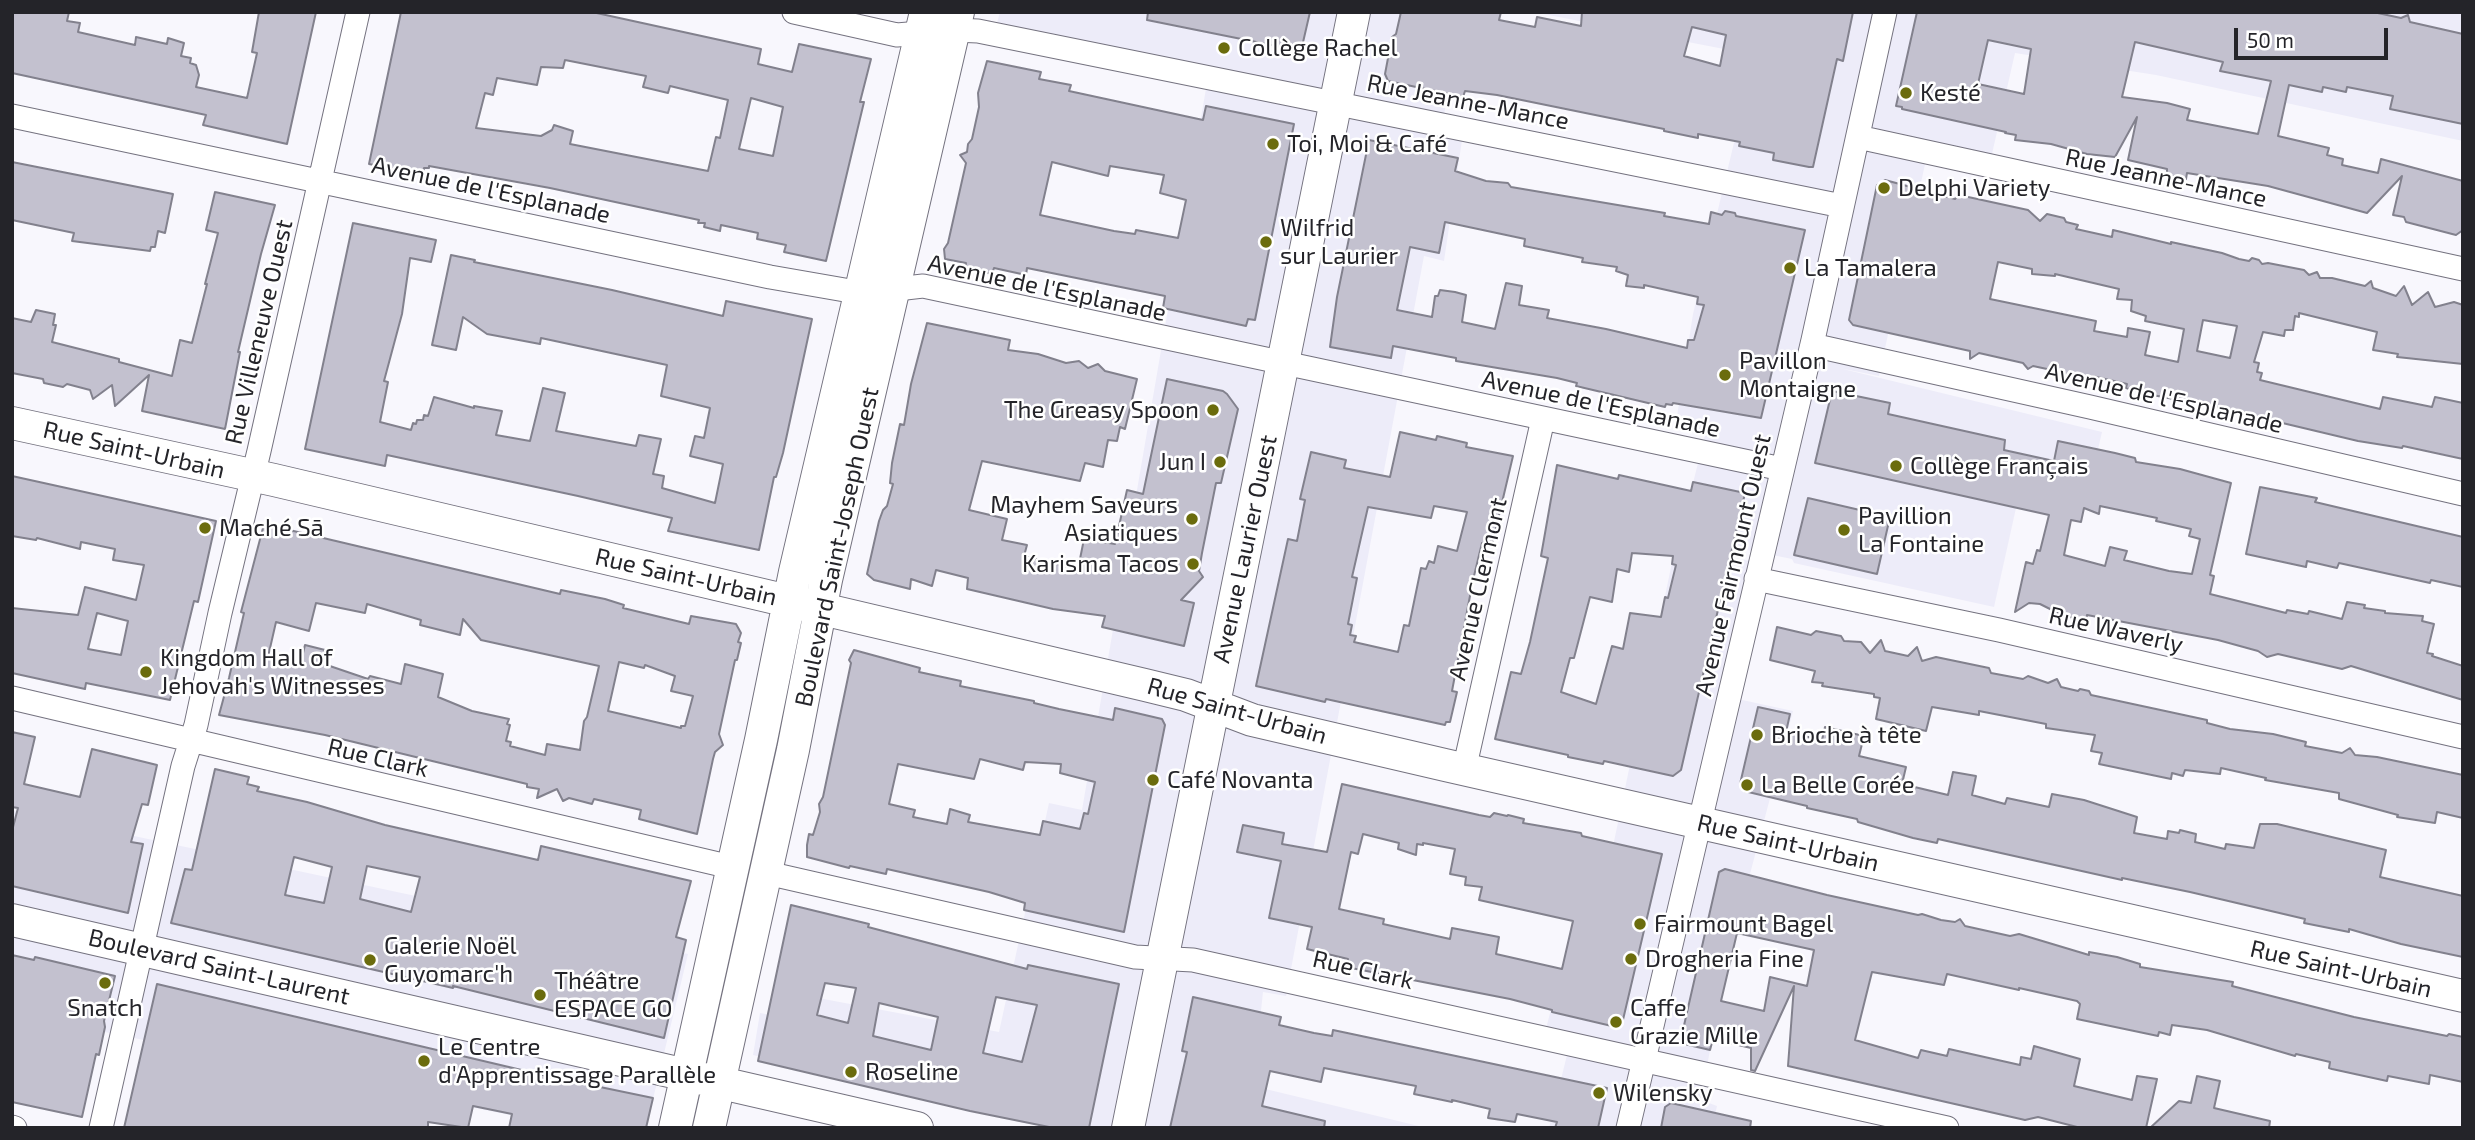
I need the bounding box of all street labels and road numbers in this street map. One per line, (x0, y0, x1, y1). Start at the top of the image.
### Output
street label: Rue Jeanne-Mance (1365, 68, 1571, 136)
street label: Rue Jeanne-Mance (2063, 143, 2269, 213)
street label: Avenue de l'Esplanade (369, 151, 613, 229)
street label: Rue Villeneuve Ouest (219, 217, 299, 447)
street label: Avenue de l'Esplanade (925, 249, 1169, 327)
street label: Avenue de l'Esplanade (2042, 357, 2286, 439)
street label: Avenue de l'Esplanade (1479, 365, 1723, 443)
street label: Boulevard Saint-Joseph Ouest (789, 385, 885, 709)
street label: Rue Saint-Urbain (40, 415, 228, 485)
street label: Avenue Fairmount Ouest (1689, 431, 1777, 699)
street label: Avenue Laurier Ouest (1207, 432, 1283, 666)
street label: Avenue Clermont (1443, 495, 1513, 683)
street label: Rue Saint-Urbain (592, 542, 780, 612)
street label: Rue Waverly (2046, 601, 2186, 659)
street label: Rue Saint-Urbain (1144, 672, 1330, 750)
street label: Rue Clark (325, 732, 431, 784)
street label: Rue Saint-Urbain (1694, 808, 1882, 878)
street label: Boulevard Saint-Laurent (86, 923, 352, 1011)
street label: Rue Saint-Urbain (2247, 934, 2435, 1004)
street label: Rue Clark (1310, 944, 1416, 996)

